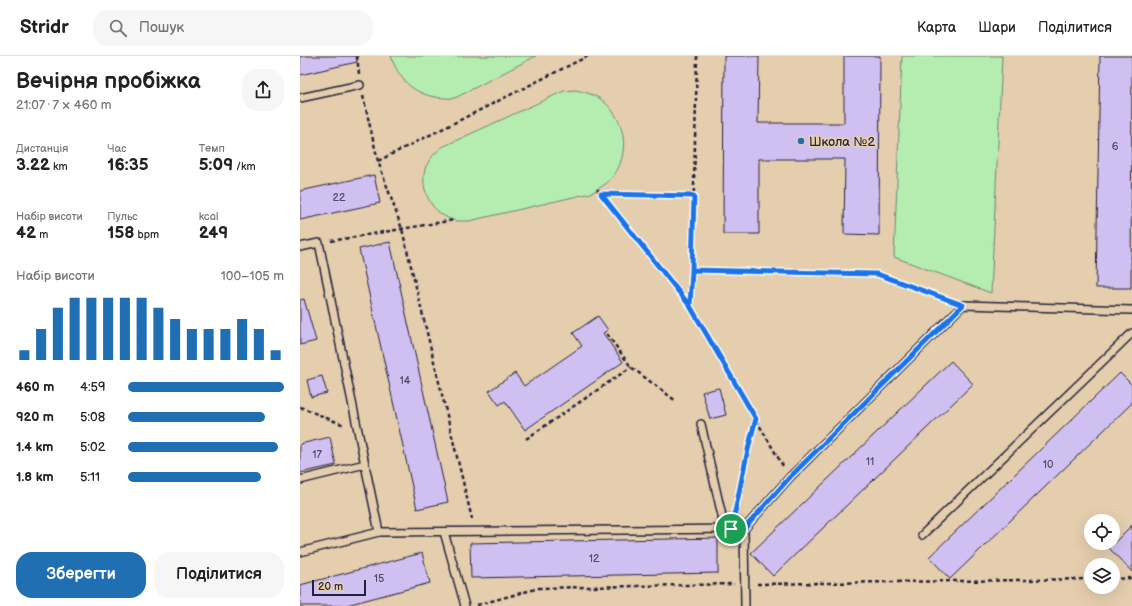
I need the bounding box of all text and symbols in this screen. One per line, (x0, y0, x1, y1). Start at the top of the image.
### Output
search box (93, 10, 373, 46)
text: Stridr (20, 16, 69, 39)
icon: search (107, 17, 129, 39)
text: Пошук (139, 18, 184, 37)
text: Карта (917, 19, 956, 36)
text: Шари (978, 19, 1016, 36)
text: Поділитися (1038, 19, 1112, 36)
text: Вечірня пробіжка (16, 68, 201, 95)
button: share (242, 69, 284, 111)
text: 21:07 · 7 × 460 m (16, 97, 112, 113)
place label: Школа №2 (809, 134, 875, 150)
marker: Школа №2 (796, 136, 806, 146)
house number: 6 (1112, 140, 1119, 153)
text: Дистанція (16, 142, 68, 155)
text: Час (107, 142, 127, 155)
text: Темп (199, 142, 225, 155)
text: 3.22 (16, 155, 50, 175)
text: 16:35 (107, 155, 149, 175)
text: 5:09 (199, 155, 233, 175)
text: km (50, 160, 68, 173)
text: /km (233, 160, 256, 173)
house number: 22 (333, 191, 346, 204)
text: Набір висоти (16, 210, 83, 223)
text: Пульс (107, 210, 138, 223)
text: kcal (199, 210, 218, 223)
text: 42 (16, 223, 36, 243)
text: 158 (107, 223, 135, 243)
text: 249 (199, 223, 228, 243)
text: m (36, 228, 48, 241)
text: bpm (135, 228, 159, 241)
text: Набір висоти (16, 268, 95, 284)
text: 100–105 m (221, 268, 284, 284)
house number: 14 (400, 374, 411, 387)
text: 460 m (16, 379, 54, 395)
text: 4:59 (80, 379, 106, 395)
text: 920 m (16, 409, 54, 425)
text: 5:08 (80, 409, 105, 425)
text: 1.4 km (16, 439, 53, 455)
text: 5:02 (80, 439, 105, 455)
house number: 17 (312, 448, 322, 461)
house number: 11 (866, 455, 874, 468)
house number: 10 (1043, 458, 1054, 471)
text: 1.8 km (16, 469, 54, 485)
text: 5:11 (80, 469, 100, 485)
pin (714, 512, 748, 546)
map controls (1084, 514, 1120, 594)
button: locate (1084, 514, 1120, 550)
icon: arrive (720, 518, 742, 540)
button: Зберегти (16, 552, 146, 598)
button: Поділитися (154, 552, 284, 598)
house number: 12 (589, 552, 600, 565)
button: layers (1084, 558, 1120, 594)
house number: 15 (374, 572, 384, 585)
scale bar (312, 578, 366, 597)
text: 20 m (318, 580, 343, 593)

